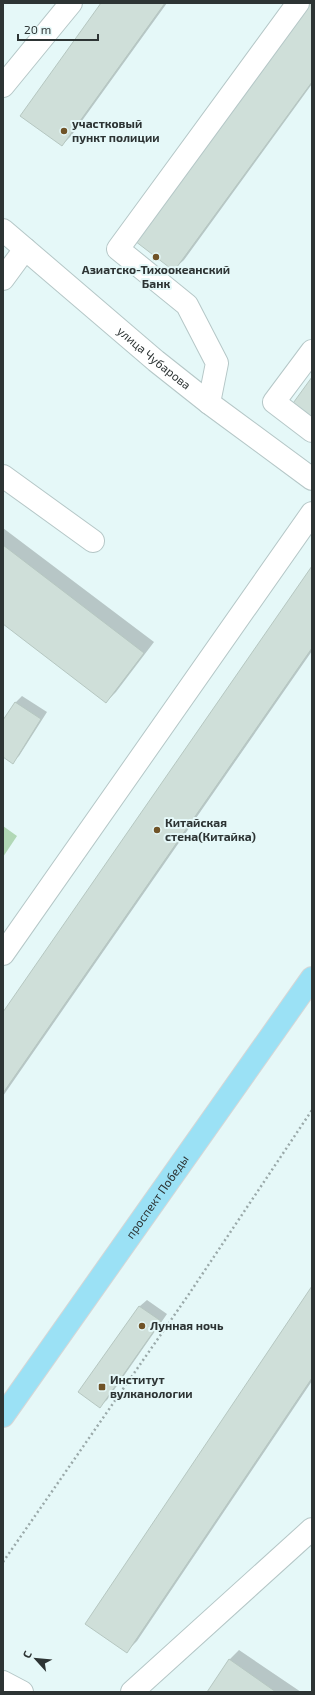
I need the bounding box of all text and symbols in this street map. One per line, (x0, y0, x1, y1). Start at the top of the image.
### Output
scale bar (18, 16, 98, 42)
text: 20 m (24, 22, 51, 36)
place label: участковый пункт полиции (72, 116, 160, 144)
marker: участковый пункт полиции (59, 126, 69, 136)
marker: Азиатско-Тихоокеанский Банк (151, 252, 161, 262)
place label: Азиатско-Тихоокеанский Банк (82, 262, 230, 290)
street label: улица Чубарова (114, 323, 194, 392)
place label: Китайская стена(Китайка) (165, 815, 256, 843)
marker: Китайская стена(Китайка) (152, 825, 162, 835)
street label: проспект Победы (122, 1152, 191, 1241)
place label: Лунная ночь (150, 1318, 224, 1332)
marker: Лунная ночь (137, 1321, 147, 1331)
place label: Институт вулканологии (110, 1372, 193, 1400)
marker: Институт вулканологии (97, 1382, 107, 1392)
north arrow (16, 1639, 56, 1679)
text: С (19, 1648, 34, 1660)

